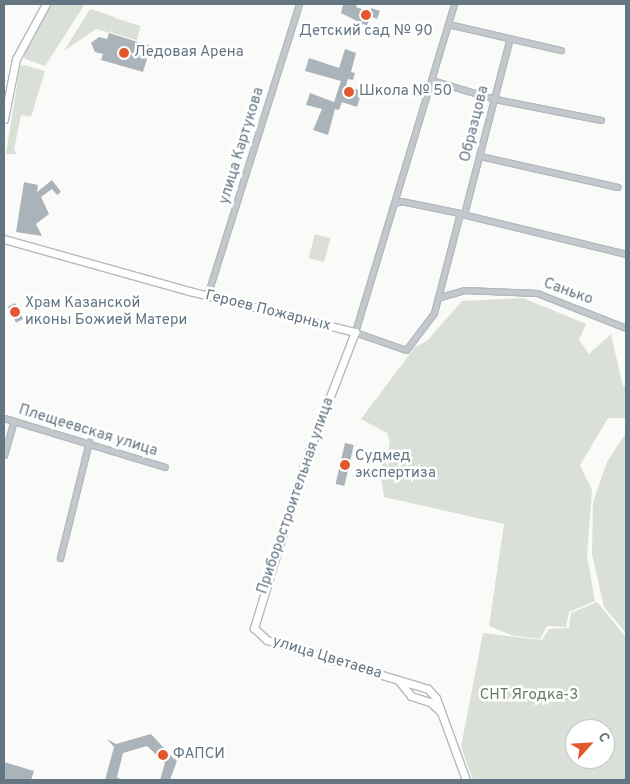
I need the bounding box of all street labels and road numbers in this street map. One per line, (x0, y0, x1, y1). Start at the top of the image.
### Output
street label: Образцова (457, 84, 493, 164)
street label: улица Картукова (216, 85, 268, 207)
street label: Санько (541, 275, 595, 309)
street label: Героев Пожарных (203, 287, 333, 335)
street label: Приборостроительная улица (254, 395, 338, 597)
street label: Плещеевская улица (16, 401, 160, 461)
street label: улица Цветаева (270, 633, 384, 683)

